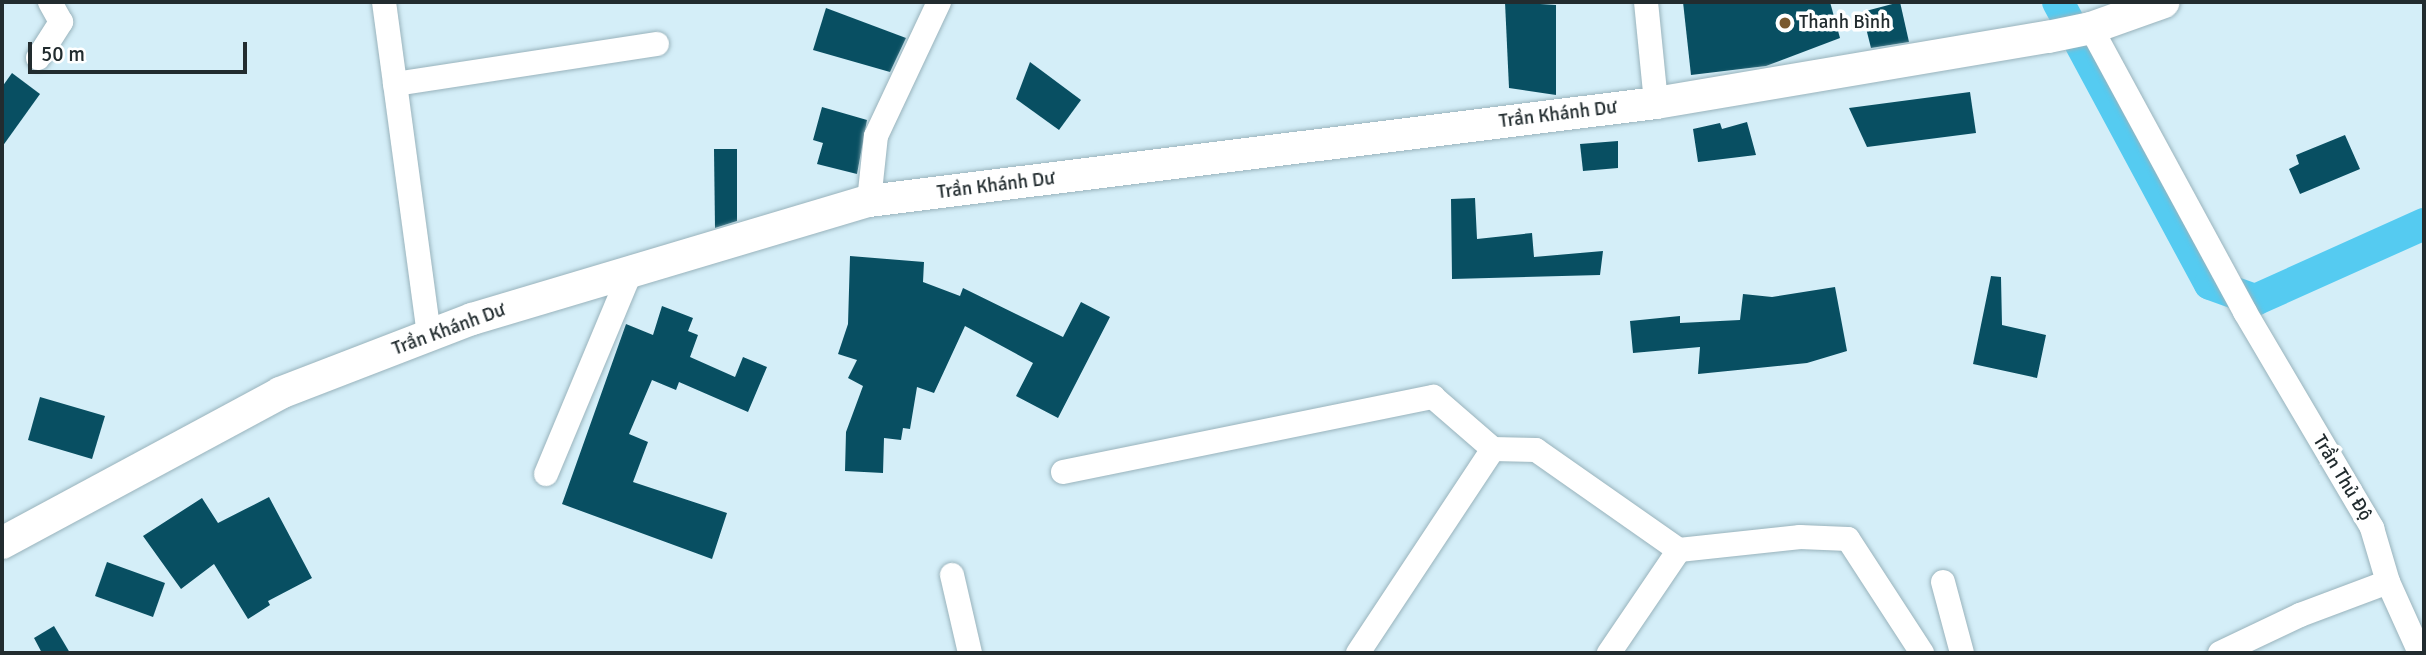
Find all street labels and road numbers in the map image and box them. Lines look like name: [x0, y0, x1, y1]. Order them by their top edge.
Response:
street label: Trần Khánh Dư: [1498, 96, 1618, 134]
street label: Trần Khánh Dư: [936, 167, 1056, 205]
street label: Trần Khánh Dư: [389, 299, 509, 361]
street label: Trần Thủ Độ: [2307, 431, 2377, 525]

